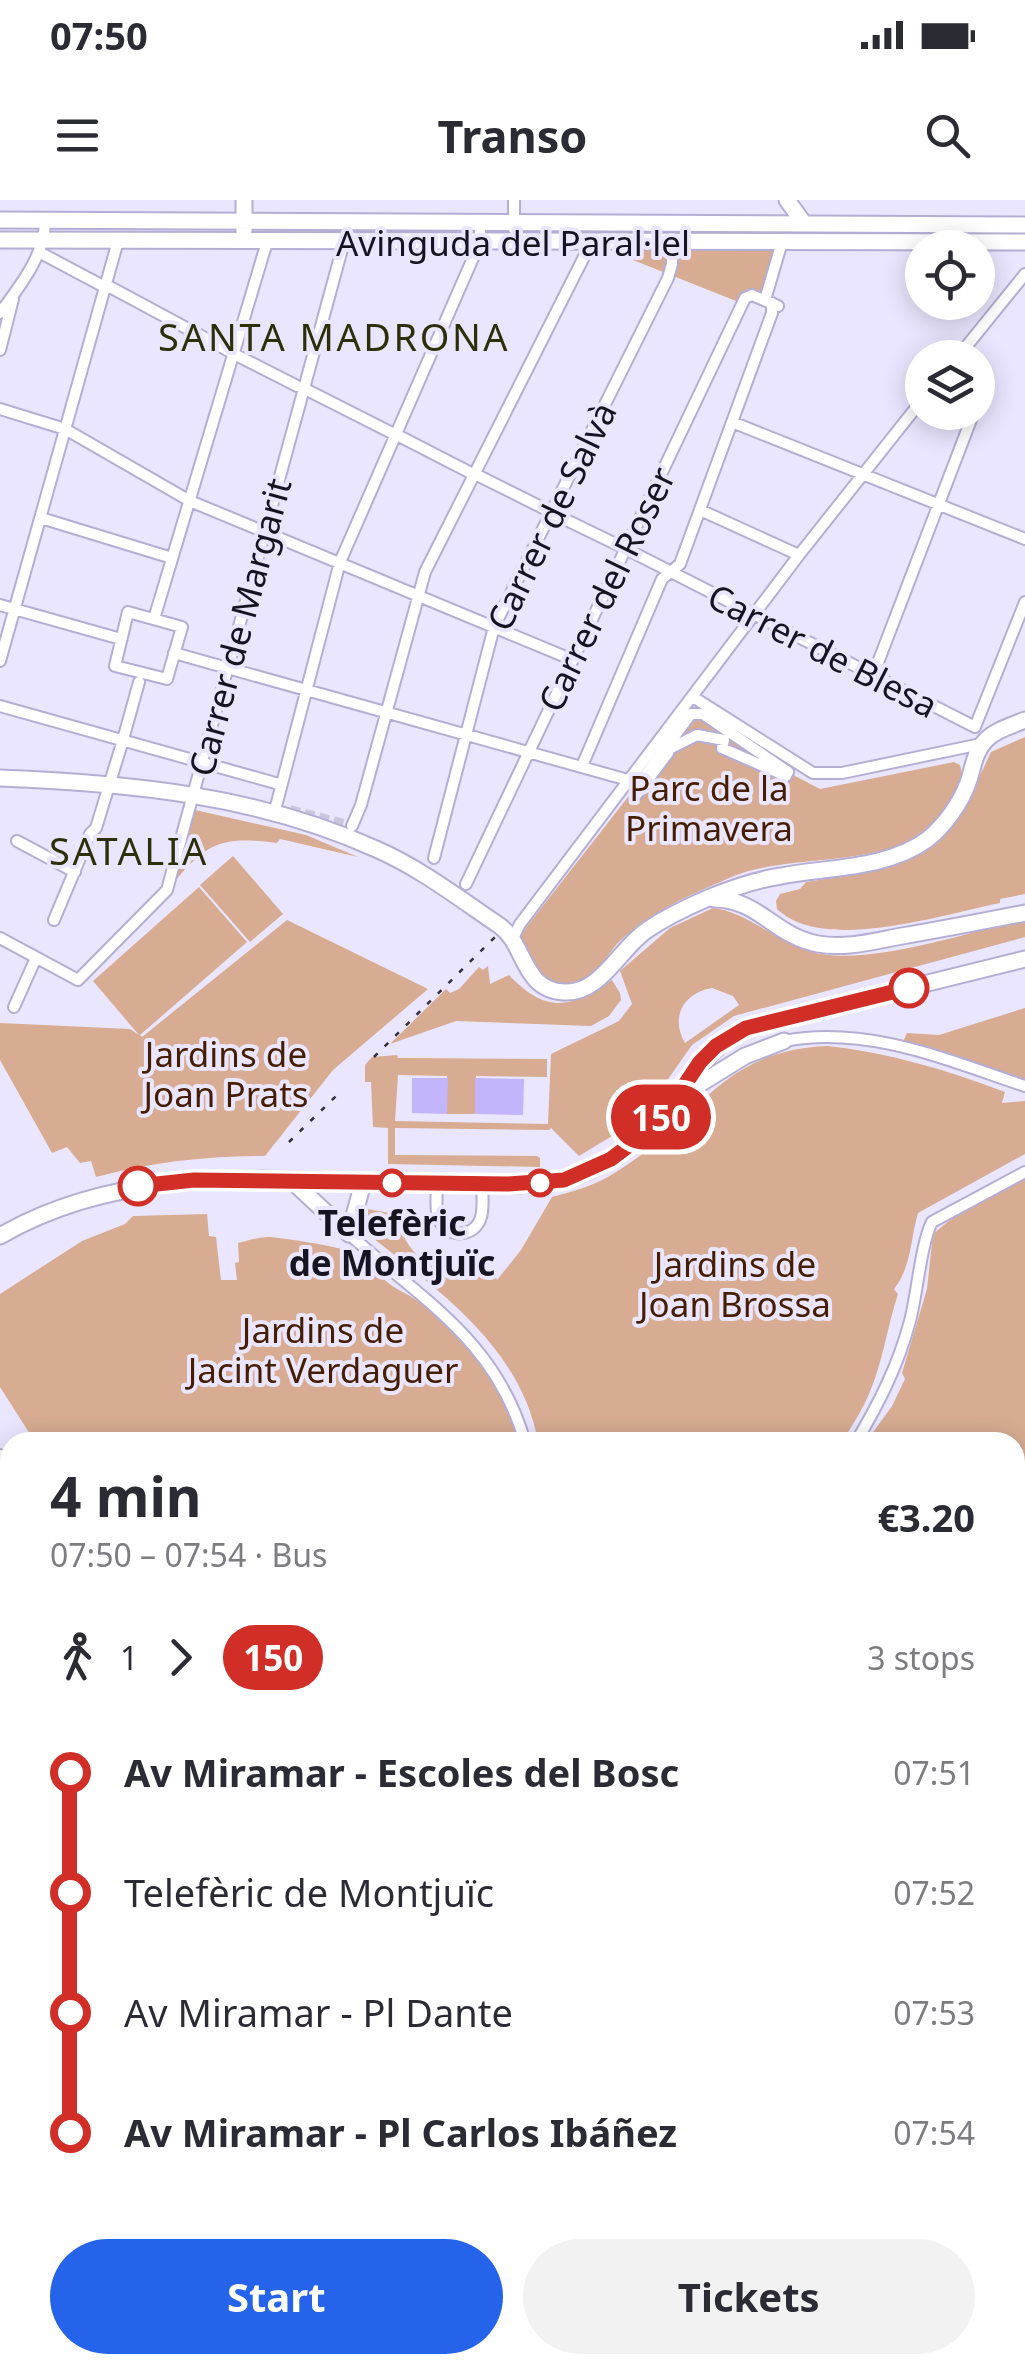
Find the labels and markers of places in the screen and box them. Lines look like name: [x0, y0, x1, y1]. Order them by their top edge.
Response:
unlabelled marker: [890, 969, 928, 1007]
unlabelled marker: [119, 1167, 157, 1205]
marker: Telefèric de Montjuïc: [379, 1170, 405, 1196]
unlabelled marker: [527, 1170, 553, 1196]
place label: Telefèric de Montjuïc: [289, 1199, 495, 1286]

